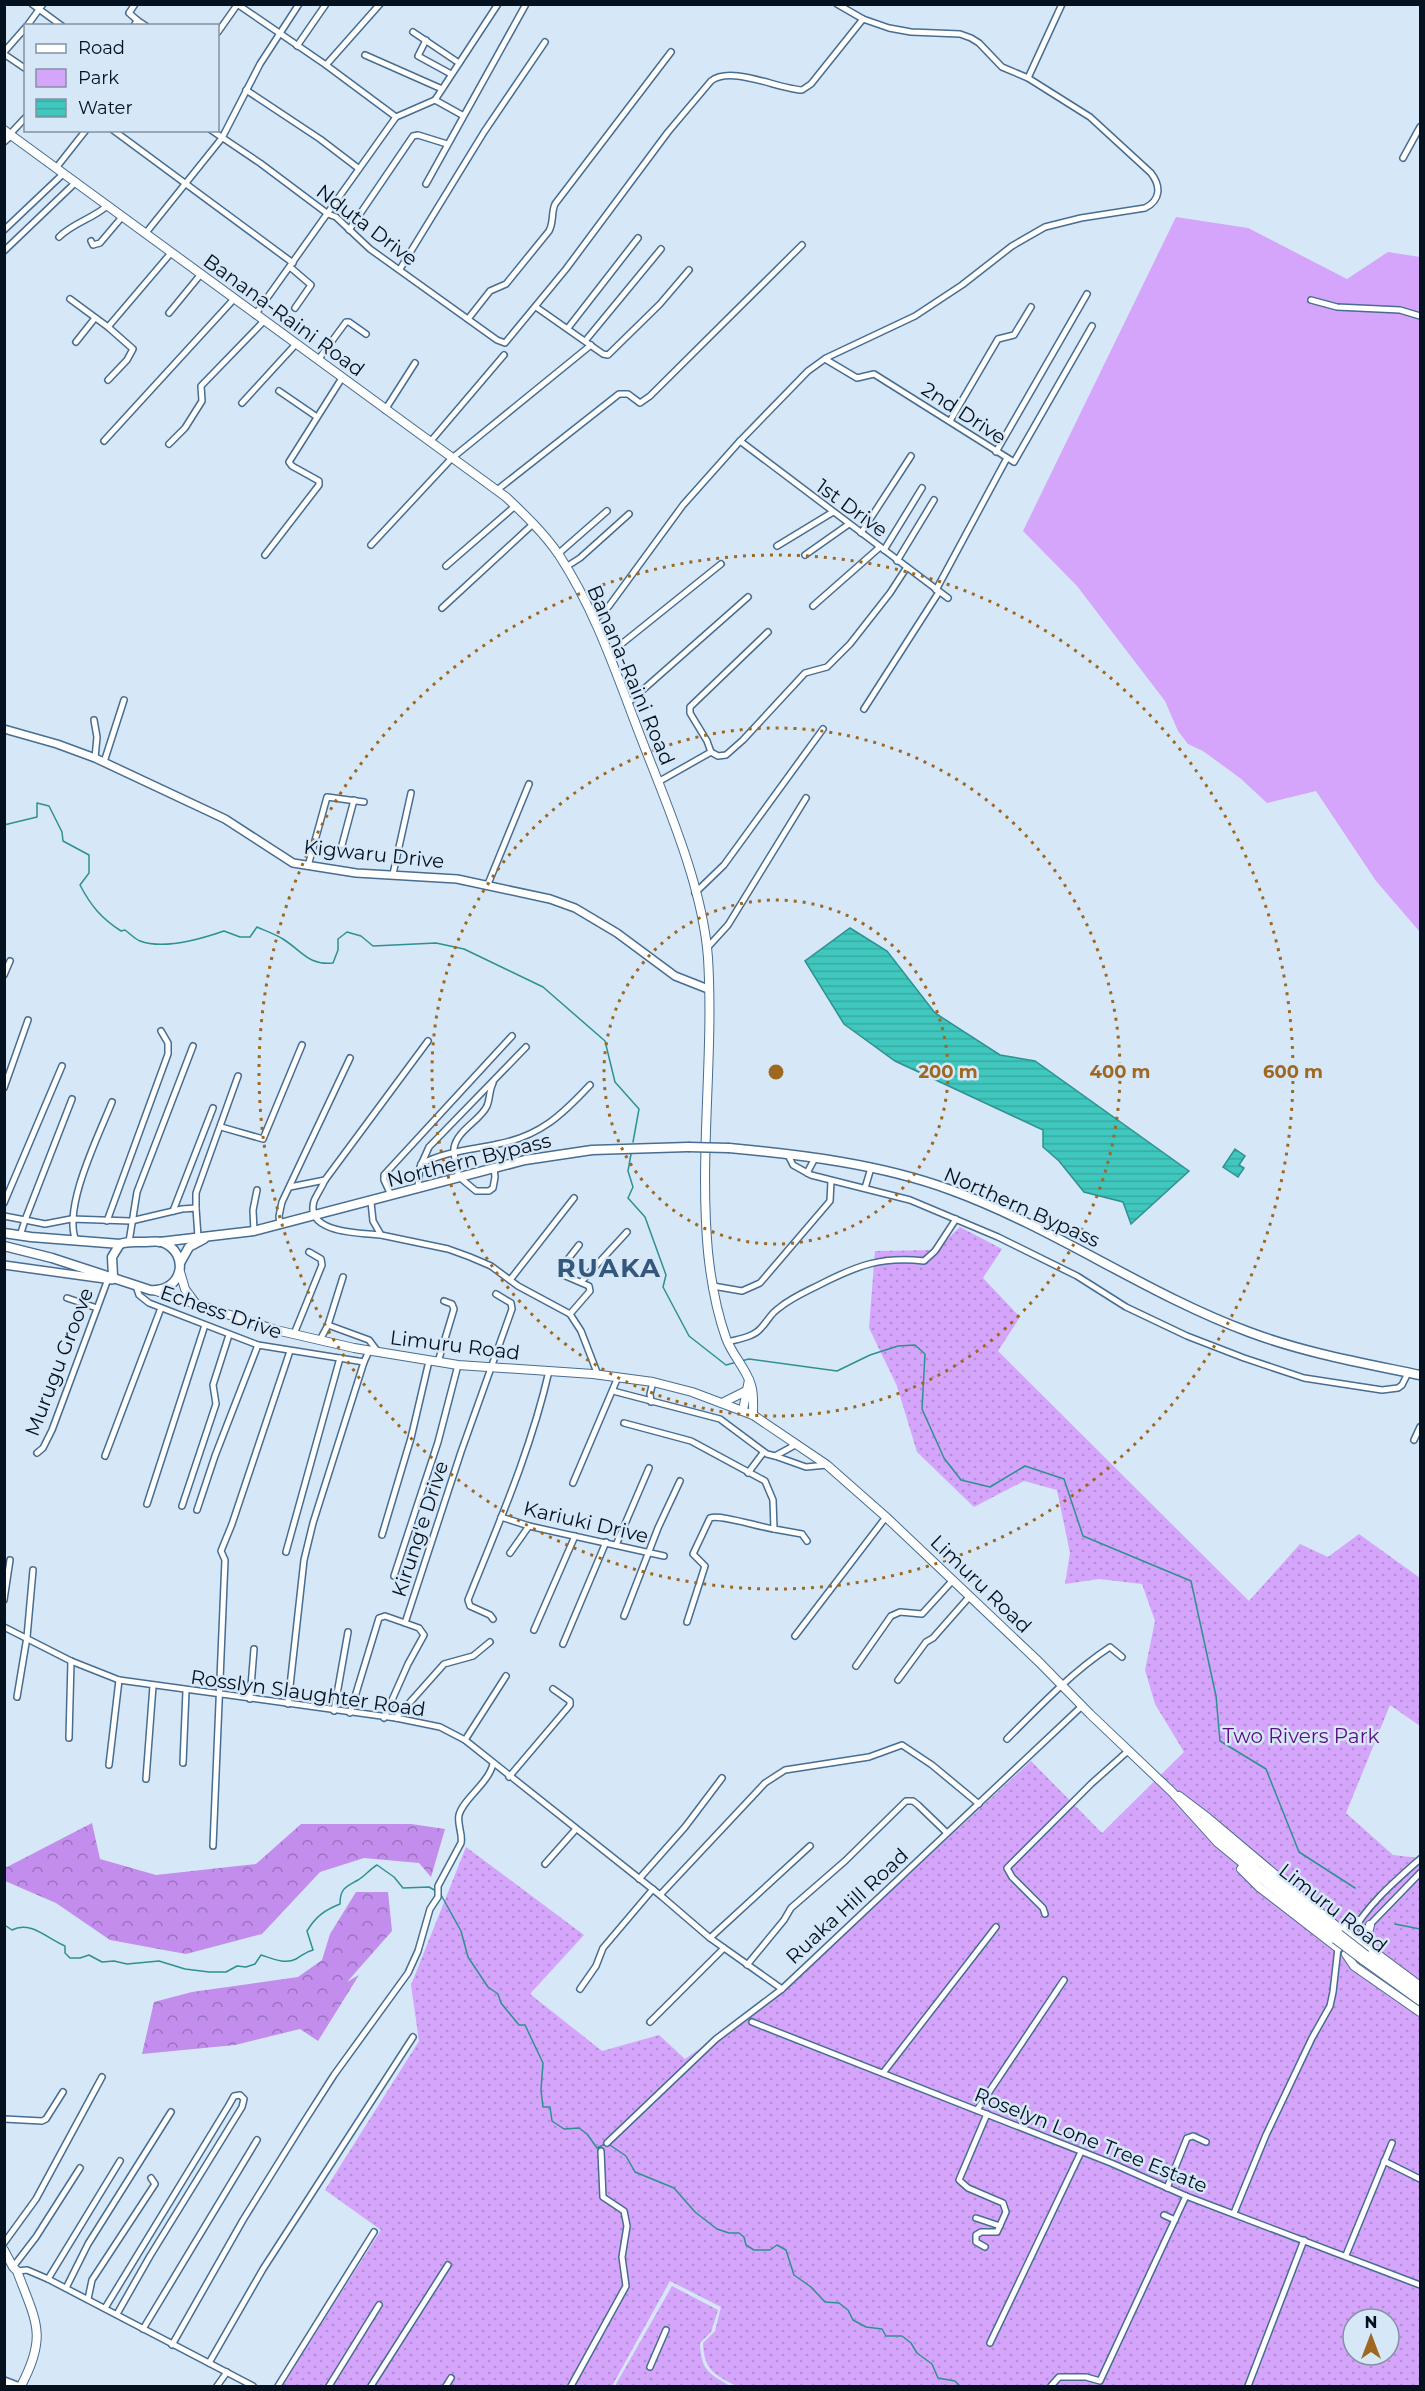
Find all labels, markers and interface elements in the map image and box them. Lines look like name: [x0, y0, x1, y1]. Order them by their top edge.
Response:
legend: [24, 24, 219, 132]
text: Road: [78, 37, 125, 59]
text: Park: [78, 67, 119, 89]
text: Water: [78, 97, 133, 119]
street label: Nduta Drive: [312, 179, 422, 271]
street label: Banana-Raini Road: [199, 249, 369, 381]
street label: 2nd Drive: [917, 377, 1011, 449]
street label: 1st Drive: [811, 474, 893, 542]
street label: Banana-Raini Road: [582, 581, 680, 769]
street label: Kigwaru Drive: [302, 835, 446, 873]
text: 200 m: [918, 1061, 978, 1083]
text: 400 m: [1090, 1061, 1150, 1083]
text: 600 m: [1263, 1061, 1323, 1083]
centre of rings: [766, 1062, 786, 1082]
street label: Northern Bypass: [384, 1128, 554, 1192]
street label: Northern Bypass: [940, 1162, 1104, 1252]
district label: RUAKA: [557, 1252, 661, 1284]
street label: Echess Drive: [157, 1280, 285, 1344]
street label: Murugu Groove: [20, 1284, 98, 1440]
street label: Limuru Road: [389, 1325, 521, 1365]
street label: Kirung'e Drive: [387, 1458, 453, 1600]
street label: Kariuki Drive: [521, 1496, 651, 1548]
street label: Limuru Road: [926, 1530, 1036, 1638]
street label: Rosslyn Slaughter Road: [189, 1665, 427, 1721]
park label: Two Rivers Park: [1223, 1724, 1380, 1748]
street label: Ruaka Hill Road: [781, 1843, 913, 1969]
street label: Limuru Road: [1274, 1858, 1392, 1958]
street label: Roselyn Lone Tree Estate: [971, 2082, 1211, 2198]
north arrow: [1341, 2307, 1401, 2367]
text: N: [1365, 2313, 1377, 2332]

